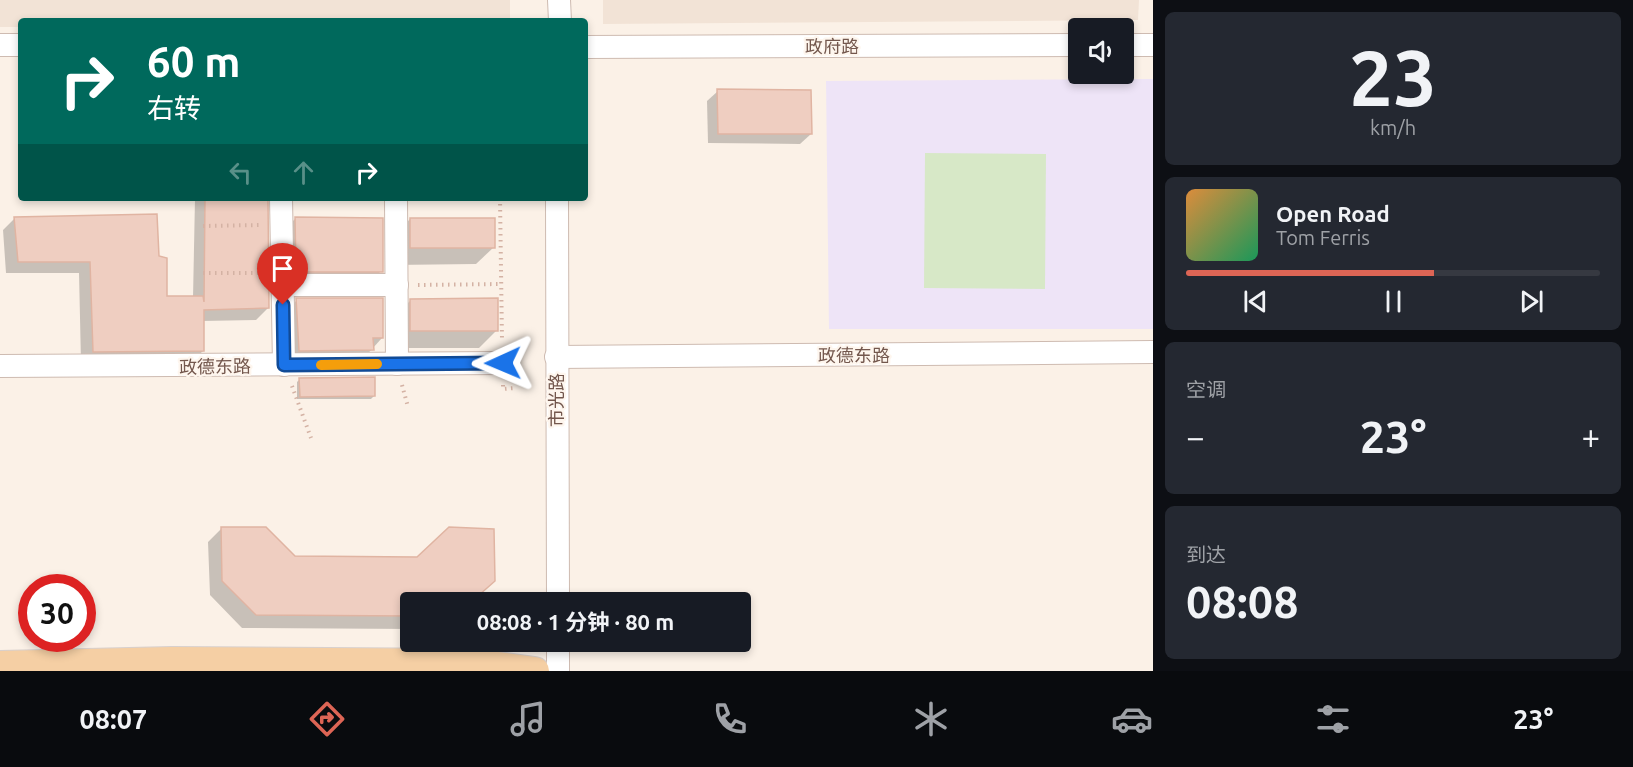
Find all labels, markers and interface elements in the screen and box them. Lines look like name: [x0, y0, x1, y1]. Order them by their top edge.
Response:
map controls: [1068, 18, 1134, 84]
button: sound: [1068, 18, 1134, 84]
text: 23: [1349, 33, 1437, 121]
street label: 政府路: [805, 36, 859, 56]
text: 60 m: [147, 38, 241, 85]
icon: right: [48, 42, 126, 120]
text: 右转: [147, 93, 201, 123]
text: km/h: [1370, 116, 1416, 139]
icon: left: [224, 156, 257, 189]
icon: ahead: [287, 156, 320, 189]
icon: right: [350, 156, 383, 189]
text: Open Road: [1276, 201, 1390, 226]
text: Tom Ferris: [1276, 226, 1370, 249]
pin: [257, 243, 308, 305]
icon: arrive: [266, 252, 299, 285]
icon: previous: [1239, 285, 1272, 318]
icon: pause: [1377, 285, 1410, 318]
icon: next: [1515, 285, 1548, 318]
position arrow: [471, 331, 535, 395]
street label: 政德东路: [818, 345, 890, 365]
street label: 政德东路: [179, 355, 251, 377]
street label: 市光路: [546, 373, 566, 427]
text: 空调: [1186, 378, 1226, 401]
text: 23°: [1360, 411, 1426, 462]
text: −: [1186, 418, 1205, 455]
text: +: [1581, 418, 1600, 455]
text: 到达: [1186, 543, 1226, 566]
speed limit sign: 30: [18, 574, 96, 652]
text: 08:08: [1186, 576, 1299, 627]
text: 08:08 · 1 分钟 · 80 m: [477, 609, 674, 634]
icon: directions: [306, 698, 348, 740]
icon: music: [507, 698, 549, 740]
icon: phone: [709, 698, 751, 740]
icon: climate: [910, 698, 952, 740]
icon: car: [1111, 698, 1153, 740]
icon: filters: [1312, 698, 1354, 740]
text: 08:07: [80, 704, 147, 734]
text: 23°: [1513, 704, 1553, 734]

